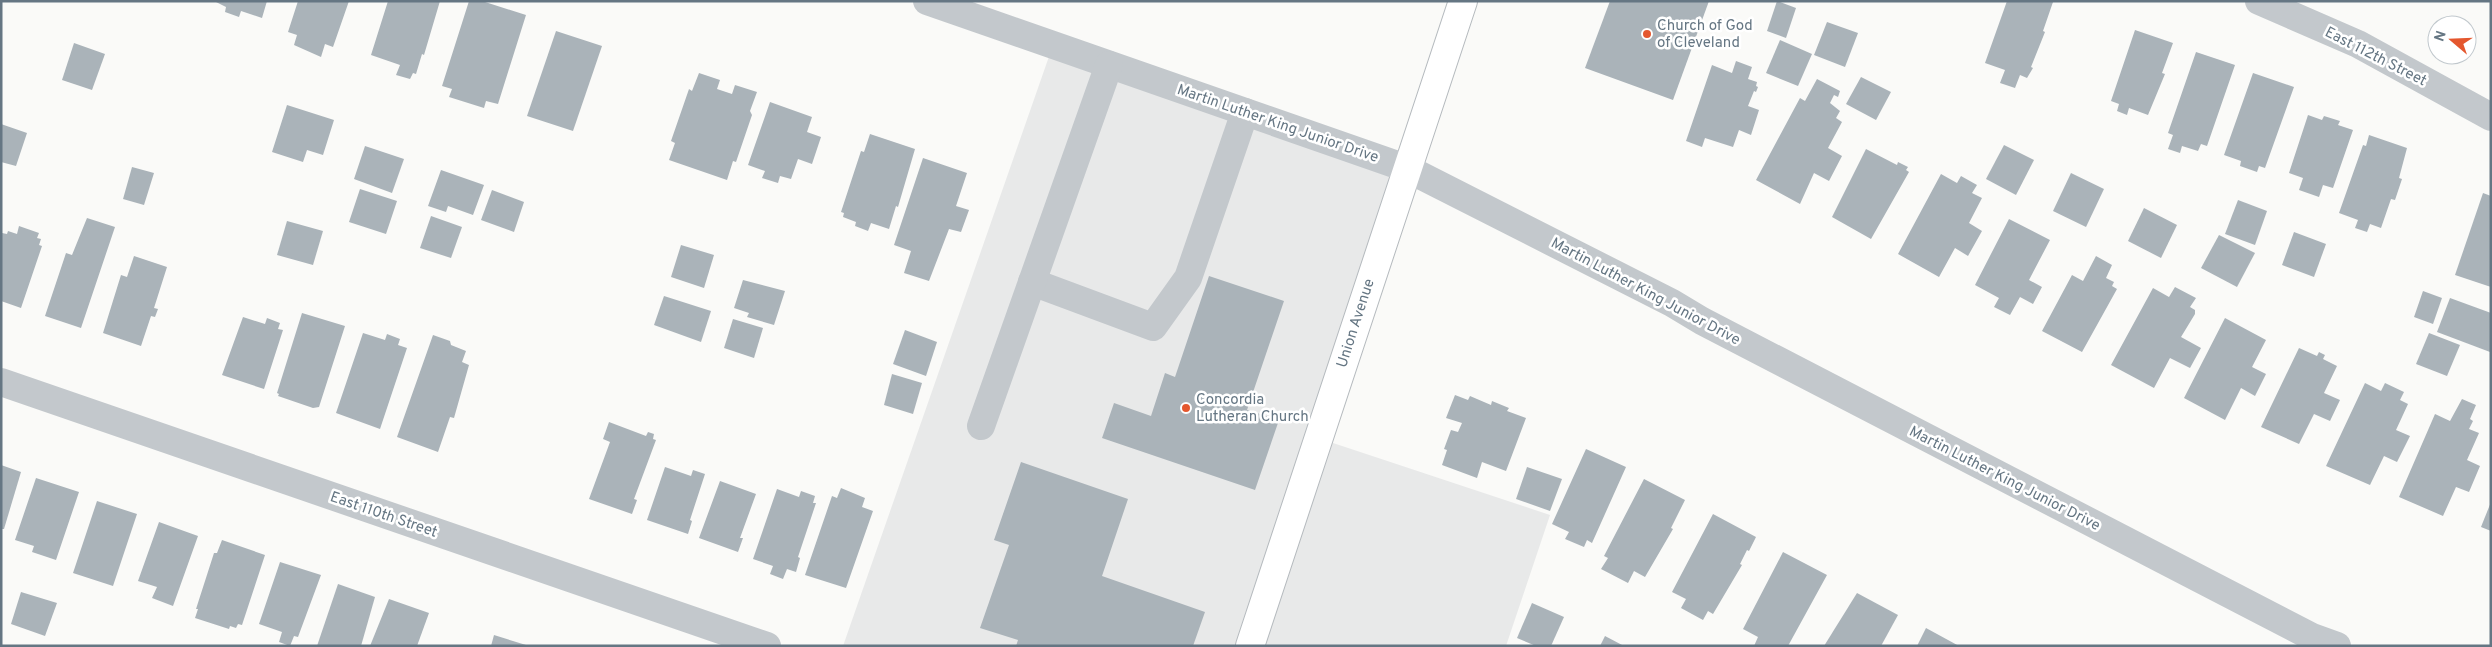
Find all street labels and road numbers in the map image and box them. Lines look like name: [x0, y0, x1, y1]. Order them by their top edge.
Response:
street label: East 112th Street: [2321, 23, 2429, 91]
street label: Martin Luther King Junior Drive: [1174, 81, 1381, 168]
street label: Martin Luther King Junior Drive: [1547, 234, 1743, 350]
street label: Union Avenue: [1333, 277, 1380, 370]
street label: Martin Luther King Junior Drive: [1906, 423, 2103, 536]
street label: East 110th Street: [327, 488, 440, 543]

